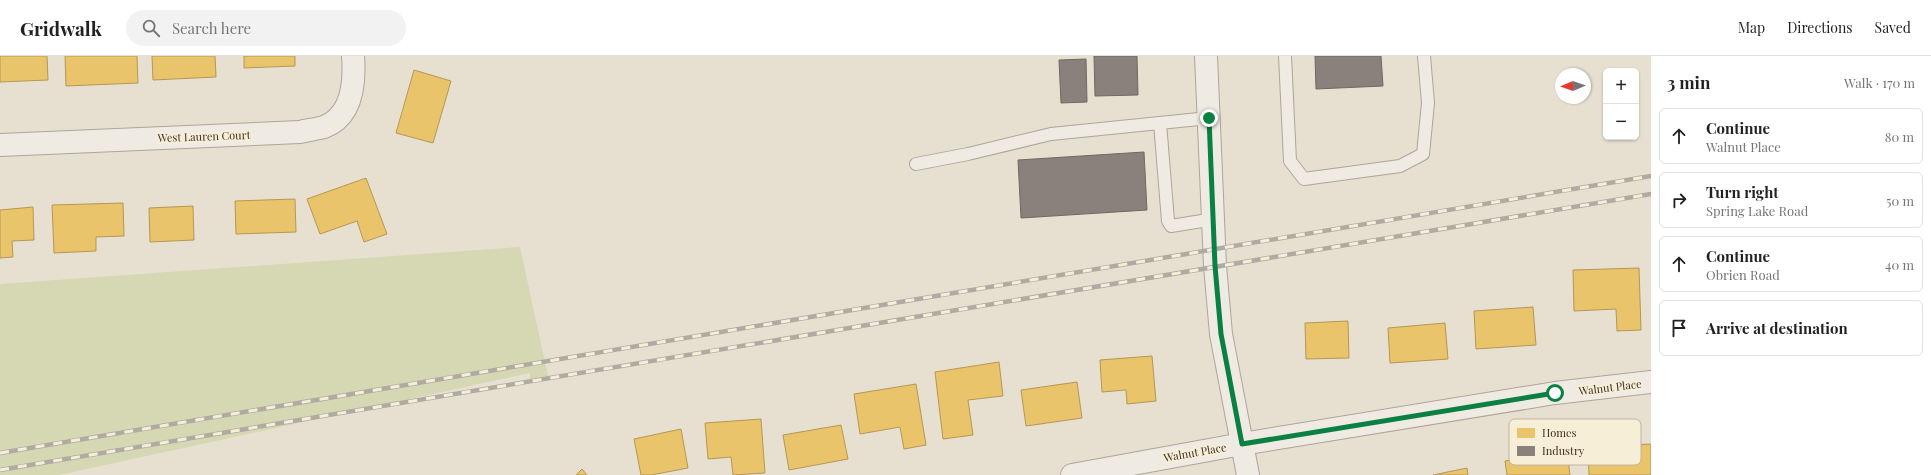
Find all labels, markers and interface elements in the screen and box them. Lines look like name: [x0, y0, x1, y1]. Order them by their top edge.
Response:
search box: [126, 10, 406, 46]
text: Gridwalk: [20, 15, 102, 41]
icon: search: [140, 17, 162, 39]
text: Search here: [172, 18, 251, 38]
text: Map: [1738, 18, 1765, 37]
text: Directions: [1787, 18, 1853, 37]
text: Saved: [1875, 18, 1911, 37]
north arrow: [1555, 68, 1591, 104]
map controls: [1603, 68, 1639, 140]
button: +: [1603, 68, 1639, 104]
text: 3 min: [1667, 71, 1710, 93]
text: Walk · 170 m: [1844, 74, 1915, 91]
button: −: [1603, 104, 1639, 140]
route end: [1200, 109, 1218, 127]
text: Continue: [1706, 118, 1770, 138]
icon: ahead: [1668, 125, 1690, 147]
street label: West Lauren Court: [156, 127, 251, 145]
text: 80 m: [1885, 128, 1914, 145]
text: Walnut Place: [1706, 138, 1781, 155]
text: Turn right: [1706, 182, 1779, 202]
icon: right: [1668, 189, 1690, 211]
text: 50 m: [1886, 192, 1914, 209]
text: Spring Lake Road: [1706, 202, 1808, 219]
text: Continue: [1706, 246, 1770, 266]
icon: ahead: [1668, 253, 1690, 275]
text: 40 m: [1885, 256, 1914, 273]
text: Obrien Road: [1706, 266, 1780, 283]
icon: arrive: [1668, 317, 1690, 339]
text: Arrive at destination: [1706, 318, 1848, 338]
street label: Walnut Place: [1577, 376, 1643, 398]
route start: [1546, 384, 1564, 402]
legend: [1509, 419, 1641, 465]
text: Homes: [1542, 425, 1576, 440]
street label: Walnut Place: [1162, 439, 1228, 465]
text: Industry: [1542, 443, 1585, 458]

